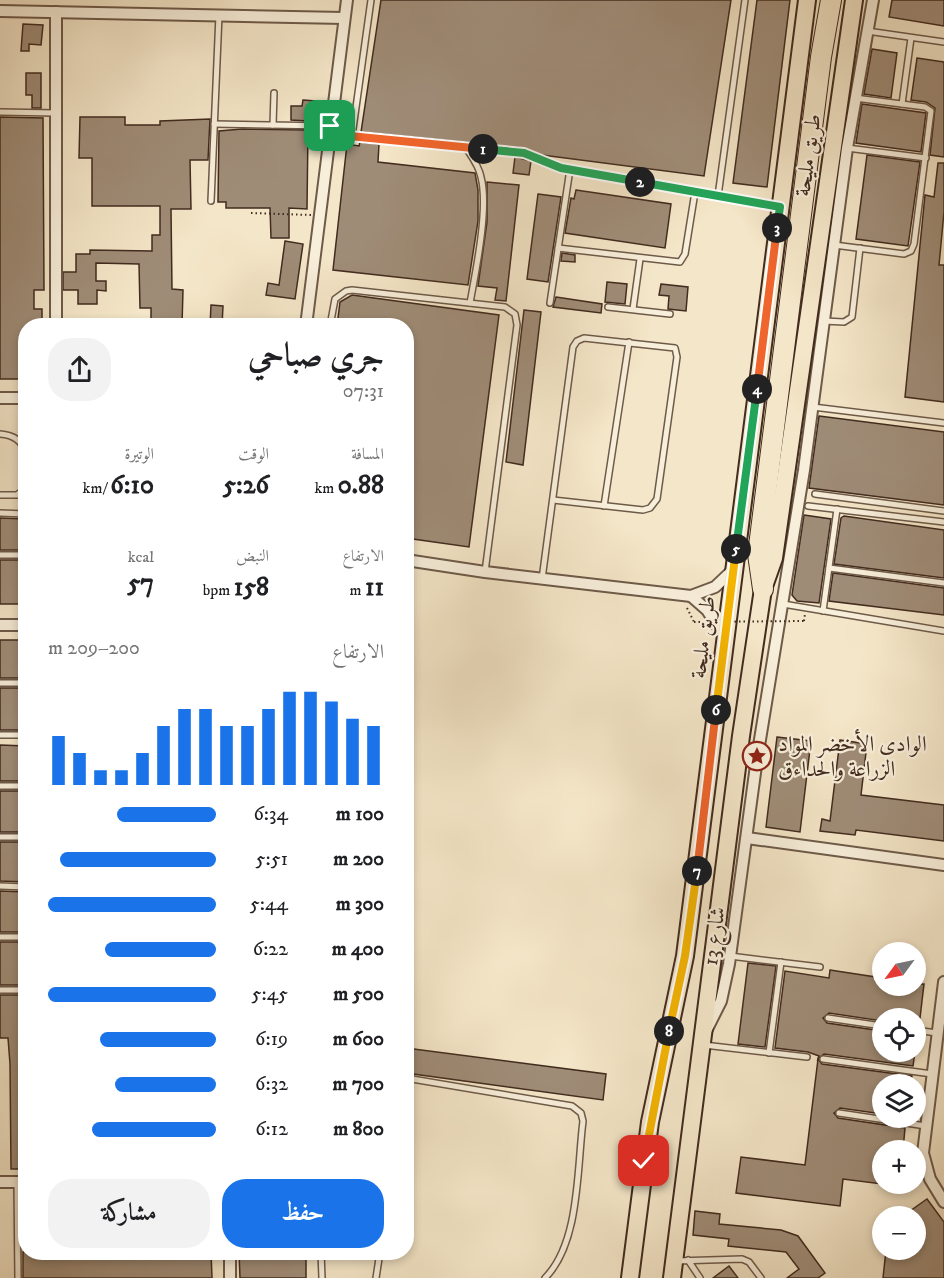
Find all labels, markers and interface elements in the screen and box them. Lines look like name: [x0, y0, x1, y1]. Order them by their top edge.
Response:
pin: [304, 100, 355, 151]
icon: arrive: [313, 109, 346, 142]
street label: طريق مليحة: [789, 112, 828, 198]
pin: 1: [468, 134, 498, 164]
text: 1: [480, 139, 486, 159]
pin: 2: [625, 167, 655, 197]
text: 2: [636, 172, 644, 192]
pin: 3: [762, 213, 792, 243]
text: 3: [774, 218, 780, 238]
text: جري صباحي: [248, 336, 384, 377]
button: share: [48, 338, 111, 401]
pin: 4: [742, 374, 772, 404]
text: 07:31: [343, 379, 384, 404]
text: 4: [752, 379, 762, 399]
text: الوتيرة: [124, 444, 154, 464]
text: الوقت: [238, 444, 269, 464]
text: المسافة: [351, 444, 384, 464]
text: 6:10: [110, 469, 154, 502]
text: 5:26: [223, 469, 269, 502]
text: 0.88: [338, 469, 384, 502]
text: /km: [83, 478, 110, 498]
text: km: [314, 478, 338, 498]
pin: 5: [721, 534, 751, 564]
text: 5: [732, 539, 740, 559]
text: النبض: [236, 546, 269, 566]
text: الارتفاع: [342, 546, 384, 566]
text: kcal: [128, 547, 154, 567]
text: 57: [127, 567, 154, 600]
text: 158: [234, 571, 269, 604]
text: 11: [365, 571, 384, 604]
text: bpm: [203, 580, 234, 600]
text: m: [349, 580, 365, 600]
street label: طريق مليحة: [685, 594, 722, 680]
text: 200–209 m: [48, 636, 140, 661]
text: الارتفاع: [332, 640, 384, 665]
pin: 6: [701, 695, 731, 725]
text: 6: [712, 700, 720, 720]
place label: الوادى الأخضر المواد الزراعة والحداءق: [778, 728, 927, 783]
place icon: الوادى الأخضر المواد الزراعة والحداءق: [741, 740, 773, 772]
text: 6:34: [253, 802, 288, 827]
text: 100 m: [336, 802, 384, 827]
text: 5:51: [256, 847, 288, 872]
text: 200 m: [333, 847, 384, 872]
pin: 7: [682, 856, 712, 886]
text: 7: [693, 861, 701, 881]
text: 5:44: [250, 892, 288, 917]
text: 300 m: [336, 892, 384, 917]
street label: شارع 13: [697, 905, 736, 968]
text: 6:22: [253, 937, 288, 962]
text: 400 m: [332, 937, 384, 962]
north arrow: [872, 942, 926, 996]
map controls: [872, 942, 926, 1260]
text: 5:45: [252, 982, 288, 1007]
text: 500 m: [333, 982, 384, 1007]
button: locate: [872, 1008, 926, 1062]
pin: 8: [654, 1016, 684, 1046]
text: 8: [665, 1021, 673, 1041]
text: 6:19: [255, 1027, 288, 1052]
text: 600 m: [333, 1027, 384, 1052]
text: 6:32: [255, 1072, 288, 1097]
text: 700 m: [333, 1072, 384, 1097]
button: layers: [872, 1074, 926, 1128]
text: 6:12: [255, 1117, 288, 1142]
text: 800 m: [333, 1117, 384, 1142]
pin: [618, 1135, 669, 1186]
button: +: [872, 1140, 926, 1194]
icon: check: [627, 1144, 660, 1177]
button: مشاركة: [48, 1179, 210, 1248]
button: حفظ: [222, 1179, 384, 1248]
button: −: [872, 1206, 926, 1260]

